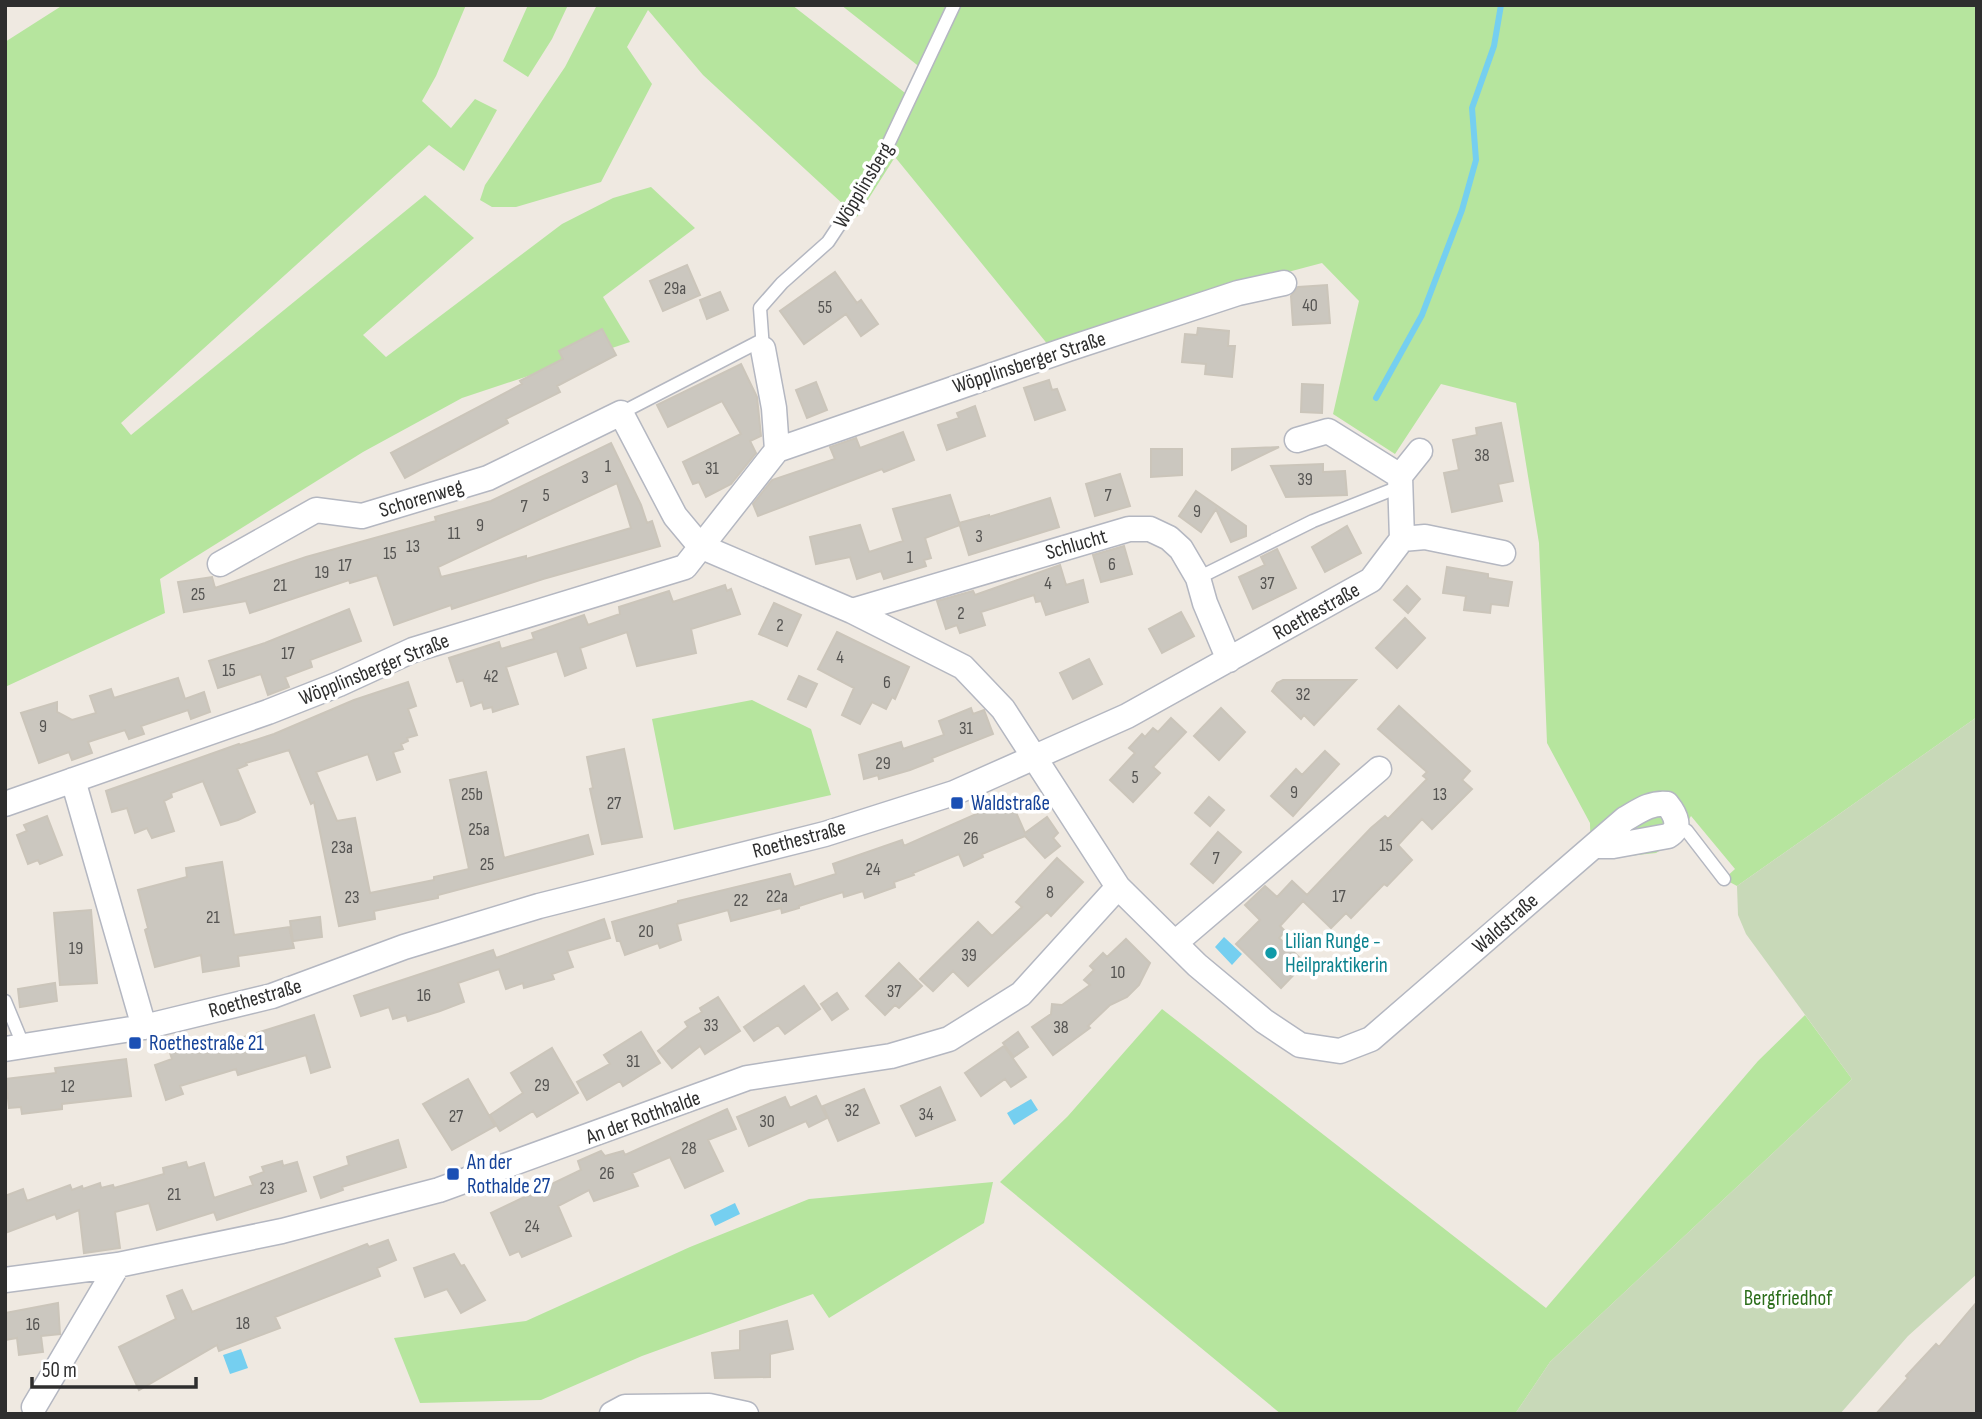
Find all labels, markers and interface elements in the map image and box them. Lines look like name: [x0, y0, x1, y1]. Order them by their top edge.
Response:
street label: Wöpplinsberg: [828, 138, 899, 232]
house number: 29a: [664, 278, 686, 299]
house number: 40: [1302, 295, 1318, 316]
house number: 55: [818, 297, 832, 318]
street label: Wöpplinsberger Straße: [950, 326, 1109, 399]
house number: 38: [1474, 445, 1490, 466]
house number: 1: [605, 456, 612, 477]
house number: 31: [705, 458, 720, 479]
house number: 3: [581, 467, 589, 488]
house number: 39: [1297, 469, 1313, 490]
street label: Schorenweg: [376, 474, 466, 523]
house number: 5: [542, 485, 550, 506]
house number: 7: [1104, 485, 1112, 506]
house number: 7: [520, 496, 528, 517]
house number: 9: [1193, 501, 1201, 522]
house number: 9: [476, 515, 484, 536]
house number: 11: [448, 523, 461, 544]
street label: Schlucht: [1042, 524, 1110, 565]
house number: 3: [975, 526, 983, 547]
house number: 13: [406, 536, 420, 557]
house number: 15: [383, 543, 397, 564]
house number: 1: [907, 547, 914, 568]
house number: 6: [1108, 554, 1116, 575]
house number: 17: [338, 555, 353, 576]
house number: 19: [315, 562, 329, 583]
house number: 4: [1044, 573, 1052, 594]
house number: 37: [1260, 573, 1275, 594]
house number: 21: [273, 575, 288, 596]
street label: Roethestraße: [1268, 577, 1364, 645]
house number: 25: [191, 584, 205, 605]
house number: 2: [957, 603, 965, 624]
house number: 2: [776, 615, 784, 636]
street label: Wöpplinsberger Straße: [296, 628, 453, 711]
house number: 17: [281, 643, 296, 664]
house number: 4: [836, 647, 844, 668]
house number: 15: [222, 660, 236, 681]
house number: 42: [483, 666, 499, 687]
house number: 6: [883, 672, 891, 693]
house number: 32: [1296, 684, 1310, 705]
house number: 9: [39, 716, 47, 737]
house number: 31: [959, 718, 974, 739]
house number: 29: [875, 753, 891, 774]
house number: 5: [1131, 767, 1139, 788]
house number: 9: [1290, 782, 1298, 803]
house number: 25b: [461, 784, 483, 805]
house number: 13: [1433, 784, 1447, 805]
place label: Waldstraße: [971, 791, 1050, 816]
house number: 27: [607, 793, 622, 814]
marker: Waldstraße: [949, 795, 965, 811]
street label: Roethestraße: [750, 815, 848, 864]
house number: 25a: [468, 819, 490, 840]
house number: 26: [963, 828, 979, 849]
house number: 15: [1379, 835, 1393, 856]
house number: 23a: [331, 837, 353, 858]
house number: 7: [1212, 848, 1220, 869]
house number: 25: [480, 854, 494, 875]
house number: 24: [866, 859, 881, 880]
house number: 8: [1046, 882, 1054, 903]
house number: 22a: [766, 886, 788, 907]
house number: 17: [1332, 886, 1347, 907]
house number: 23: [345, 887, 360, 908]
street label: Waldstraße: [1467, 888, 1543, 959]
house number: 22: [734, 890, 748, 911]
house number: 21: [206, 907, 221, 928]
house number: 20: [638, 921, 654, 942]
place label: Lilian Runge - Heilpraktikerin: [1285, 929, 1388, 978]
house number: 19: [69, 938, 83, 959]
house number: 39: [961, 945, 977, 966]
marker: Lilian Runge - Heilpraktikerin: [1263, 945, 1279, 961]
house number: 10: [1111, 962, 1125, 983]
street label: Roethestraße: [206, 973, 304, 1024]
house number: 37: [887, 981, 902, 1002]
house number: 16: [417, 985, 431, 1006]
house number: 33: [703, 1015, 719, 1036]
house number: 38: [1053, 1017, 1069, 1038]
place label: Roethestraße 21: [149, 1031, 264, 1056]
marker: Roethestraße 21: [127, 1035, 143, 1051]
house number: 31: [626, 1051, 641, 1072]
house number: 29: [534, 1075, 550, 1096]
house number: 12: [61, 1076, 75, 1097]
street label: An der Rothhalde: [582, 1085, 704, 1150]
house number: 32: [845, 1100, 859, 1121]
house number: 34: [918, 1104, 934, 1125]
house number: 27: [449, 1106, 464, 1127]
house number: 30: [759, 1111, 775, 1132]
house number: 28: [681, 1138, 697, 1159]
place label: An der Rothalde 27: [466, 1150, 551, 1199]
house number: 26: [599, 1163, 615, 1184]
marker: An der Rothalde 27: [445, 1166, 461, 1182]
house number: 23: [260, 1178, 275, 1199]
house number: 21: [167, 1184, 182, 1205]
house number: 24: [525, 1216, 540, 1237]
park label: Bergfriedhof: [1744, 1286, 1833, 1311]
house number: 18: [236, 1313, 250, 1334]
house number: 16: [26, 1314, 40, 1335]
scale bar: [32, 1346, 196, 1390]
text: 50 m: [42, 1358, 77, 1383]

